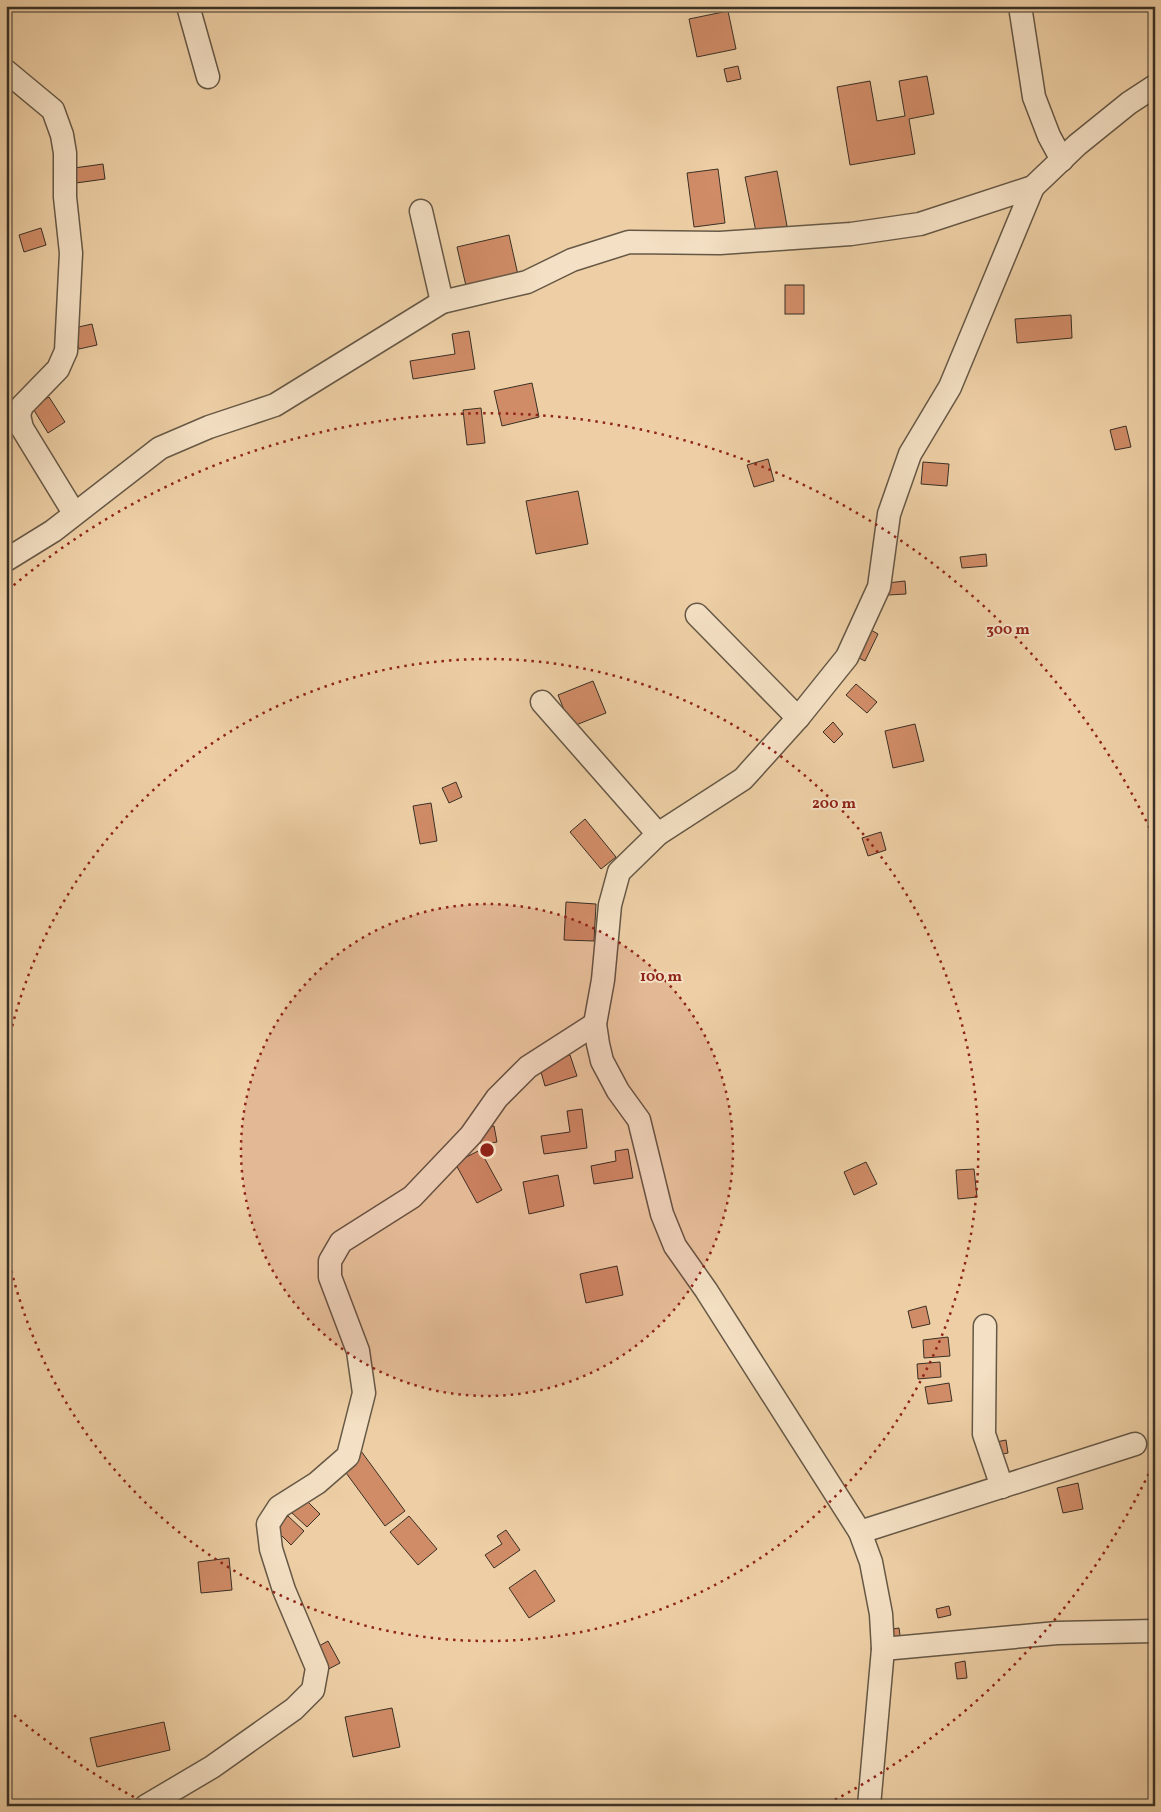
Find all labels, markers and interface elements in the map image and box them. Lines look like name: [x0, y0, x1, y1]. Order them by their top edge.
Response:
text: 300 m: [986, 620, 1030, 641]
text: 200 m: [812, 794, 856, 815]
text: 100 m: [640, 967, 683, 988]
centre of rings: [478, 1141, 496, 1159]

